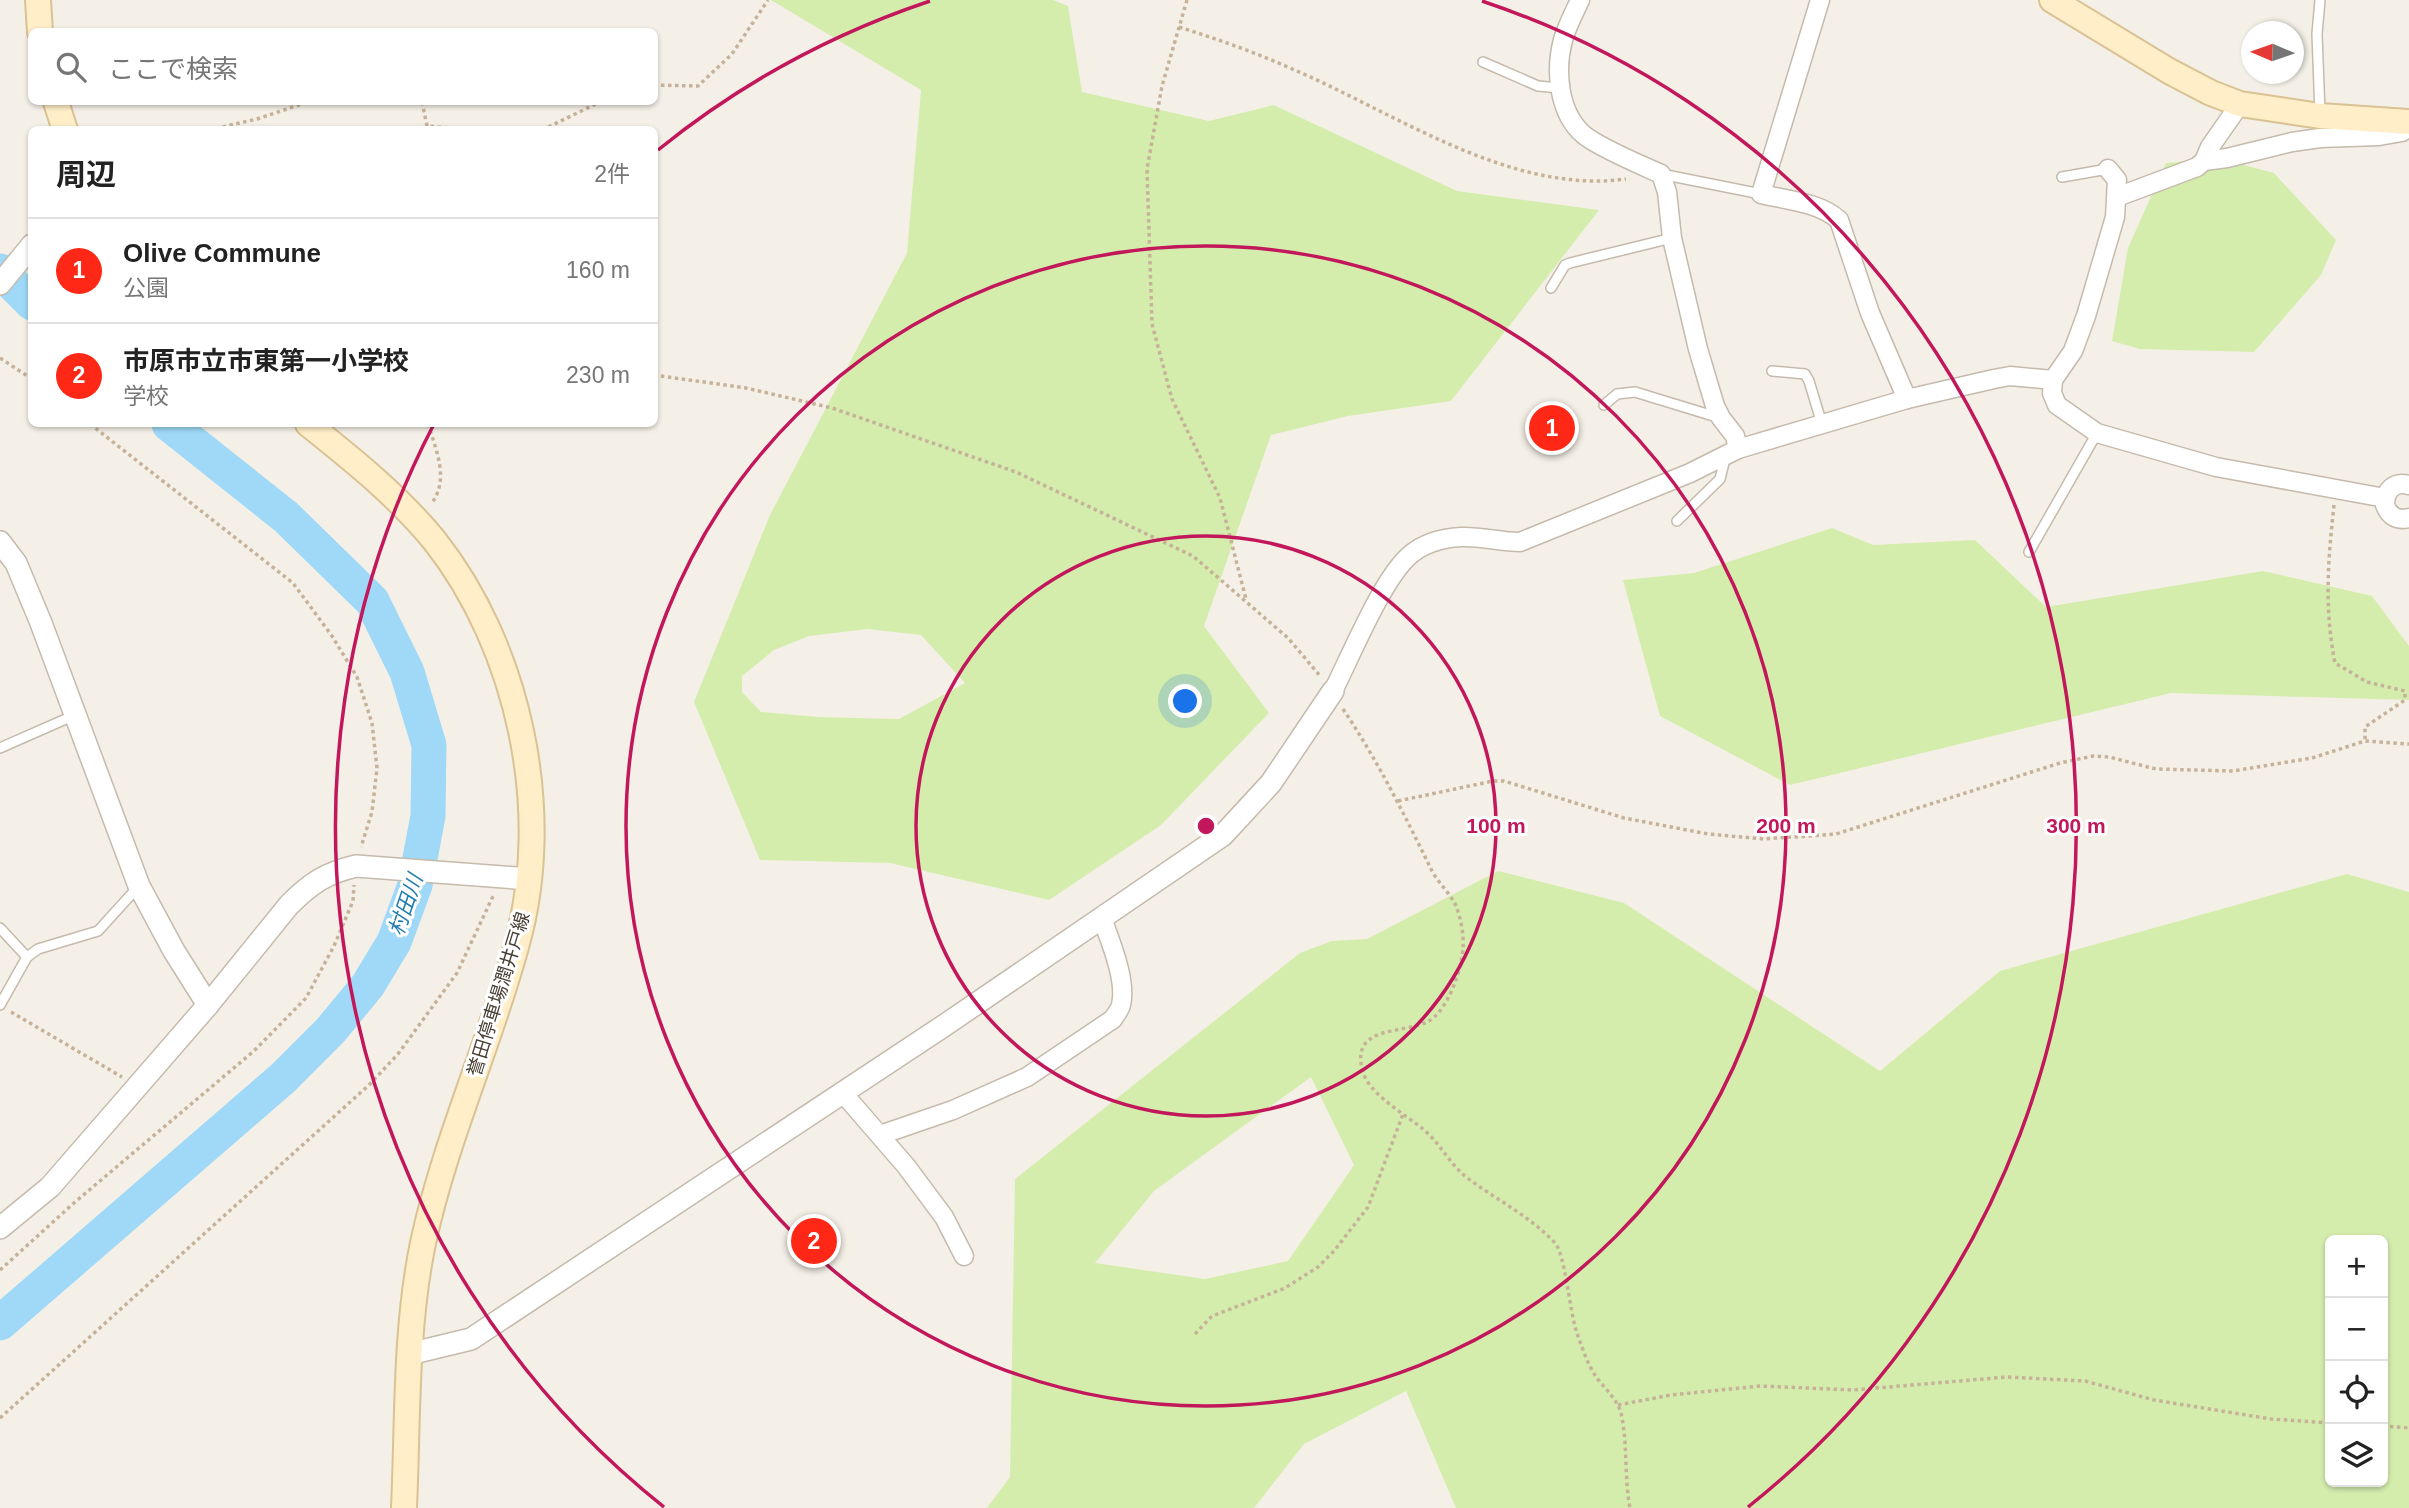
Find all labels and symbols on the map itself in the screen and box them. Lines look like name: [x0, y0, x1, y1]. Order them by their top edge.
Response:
north arrow: [2241, 21, 2304, 84]
pin: 1: [1529, 402, 1575, 454]
your location: [1168, 684, 1202, 718]
centre of rings: [1194, 814, 1218, 838]
text: 100 m: [1466, 814, 1526, 837]
text: 200 m: [1756, 814, 1816, 837]
text: 300 m: [2046, 814, 2106, 837]
water label: 村田川: [384, 869, 427, 938]
street label: 誉田停車場潤井戸線: [463, 909, 534, 1079]
pin: 2: [791, 1215, 837, 1267]

